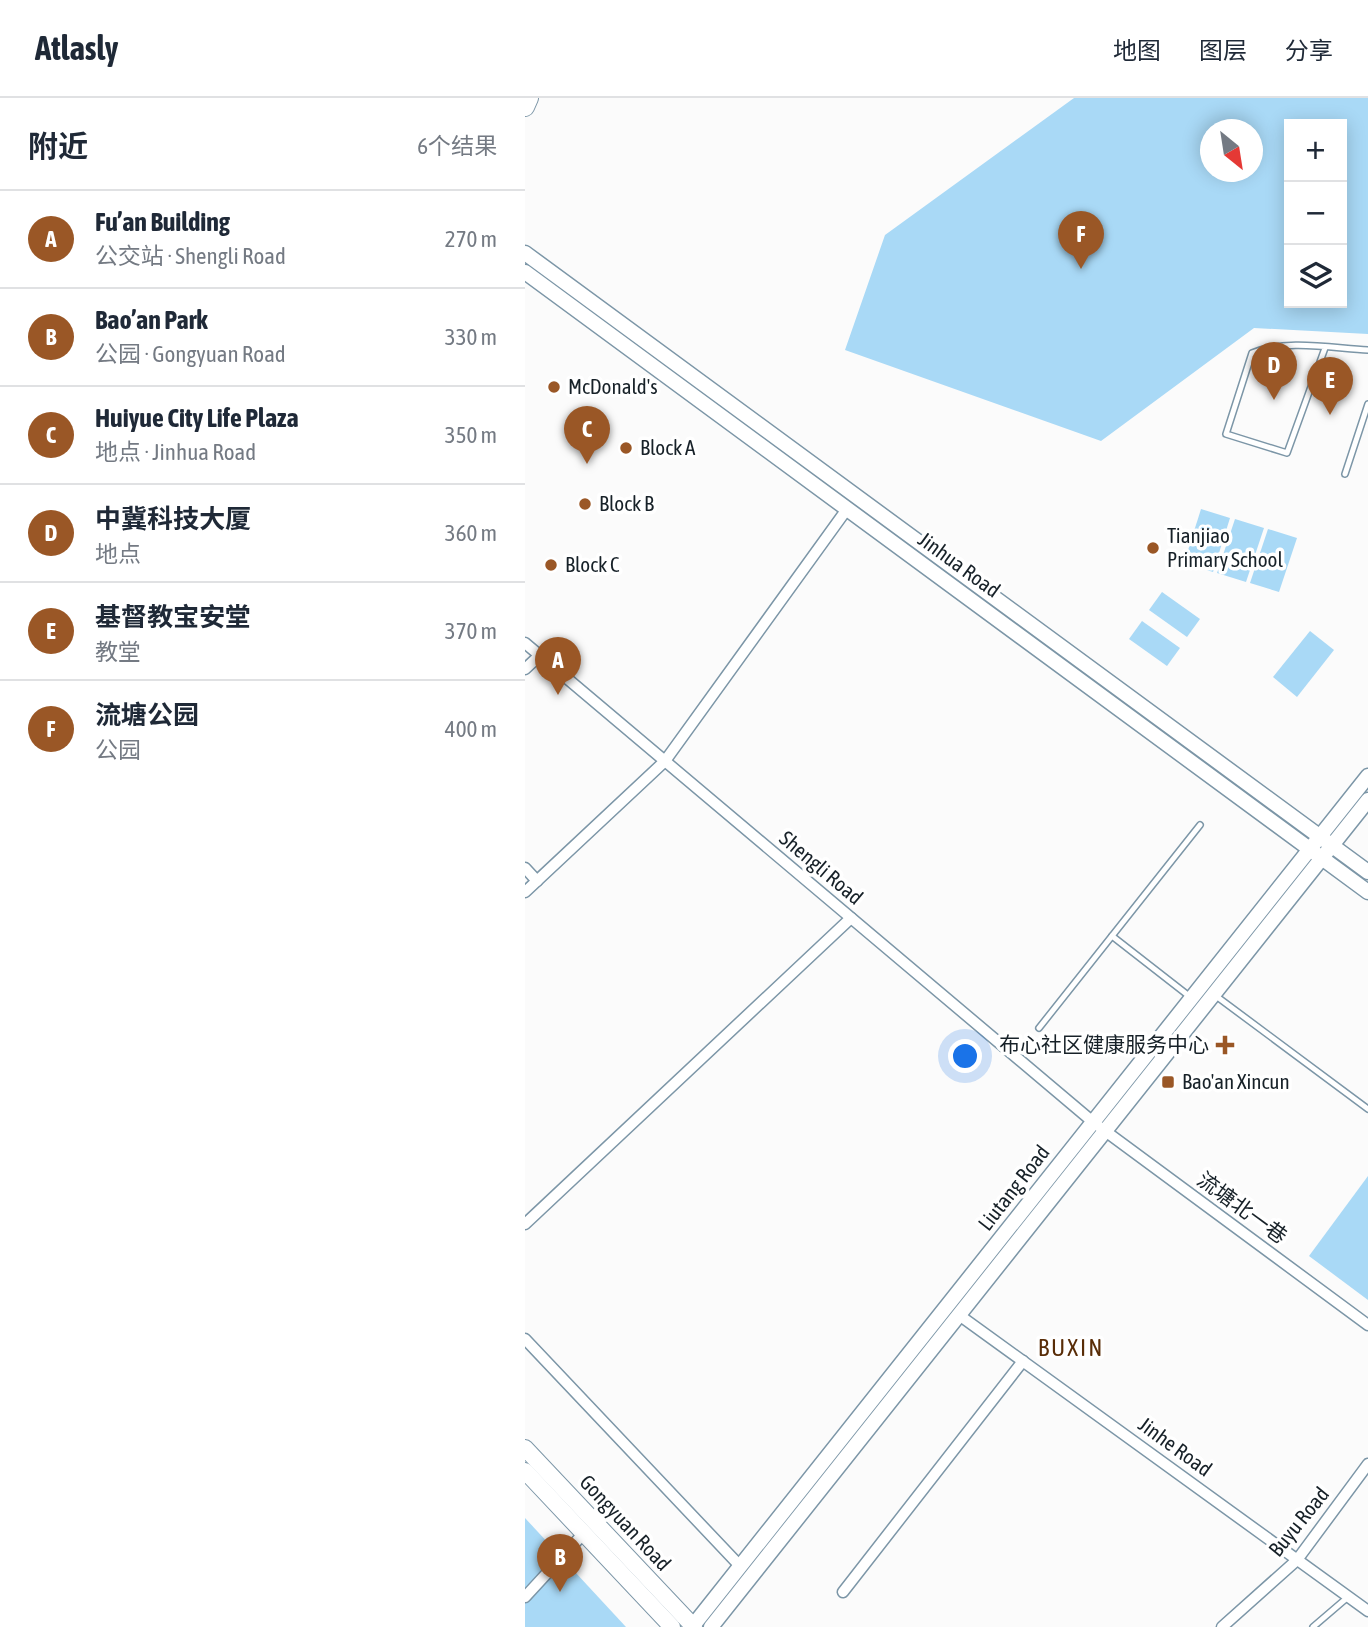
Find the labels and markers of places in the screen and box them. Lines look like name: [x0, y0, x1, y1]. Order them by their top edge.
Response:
pin: F: [1058, 211, 1104, 269]
pin: D: [1251, 342, 1297, 400]
pin: E: [1307, 357, 1353, 415]
place label: McDonald's: [568, 374, 658, 398]
marker: McDonald's: [546, 379, 562, 395]
pin: C: [564, 406, 610, 464]
place label: Block A: [640, 435, 696, 459]
marker: Block A: [618, 440, 634, 456]
place label: Block B: [599, 491, 654, 515]
marker: Block B: [577, 496, 593, 512]
place label: Tianjiao Primary School: [1167, 523, 1283, 571]
marker: Tianjiao Primary School: [1145, 540, 1161, 556]
place label: Block C: [565, 552, 620, 576]
marker: Block C: [543, 557, 559, 573]
pin: A: [535, 637, 581, 695]
place label: 布心社区健康服务中心: [999, 1032, 1209, 1056]
marker: 布心社区健康服务中心: [1215, 1035, 1235, 1055]
place label: Bao'an Xincun: [1182, 1069, 1290, 1093]
marker: Bao'an Xincun: [1160, 1074, 1176, 1090]
pin: B: [537, 1534, 583, 1592]

